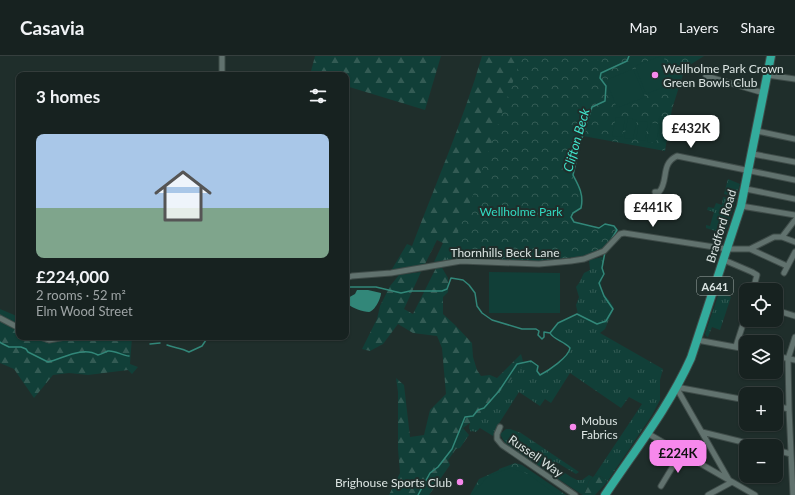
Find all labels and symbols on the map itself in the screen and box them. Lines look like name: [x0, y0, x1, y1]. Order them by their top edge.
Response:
place label: Wellholme Park Crown Green Bowls Club: [663, 61, 784, 90]
marker: Wellholme Park Crown Green Bowls Club: [650, 70, 660, 80]
water label: Clifton Beck: [559, 106, 593, 173]
pin: £432K: [663, 115, 719, 149]
street label: Bradford Road: [703, 187, 739, 265]
pin: £441K: [625, 194, 681, 228]
park label: Wellholme Park: [480, 204, 563, 219]
street label: Thornhills Beck Lane: [450, 245, 560, 260]
road number: A641: [697, 277, 733, 295]
place label: Mobus Fabrics: [581, 413, 618, 442]
marker: Mobus Fabrics: [568, 422, 578, 432]
street label: Russell Way: [506, 432, 567, 481]
pin: £224K: [650, 440, 706, 474]
place label: Brighouse Sports Club: [335, 475, 452, 490]
marker: Brighouse Sports Club: [455, 477, 465, 487]

